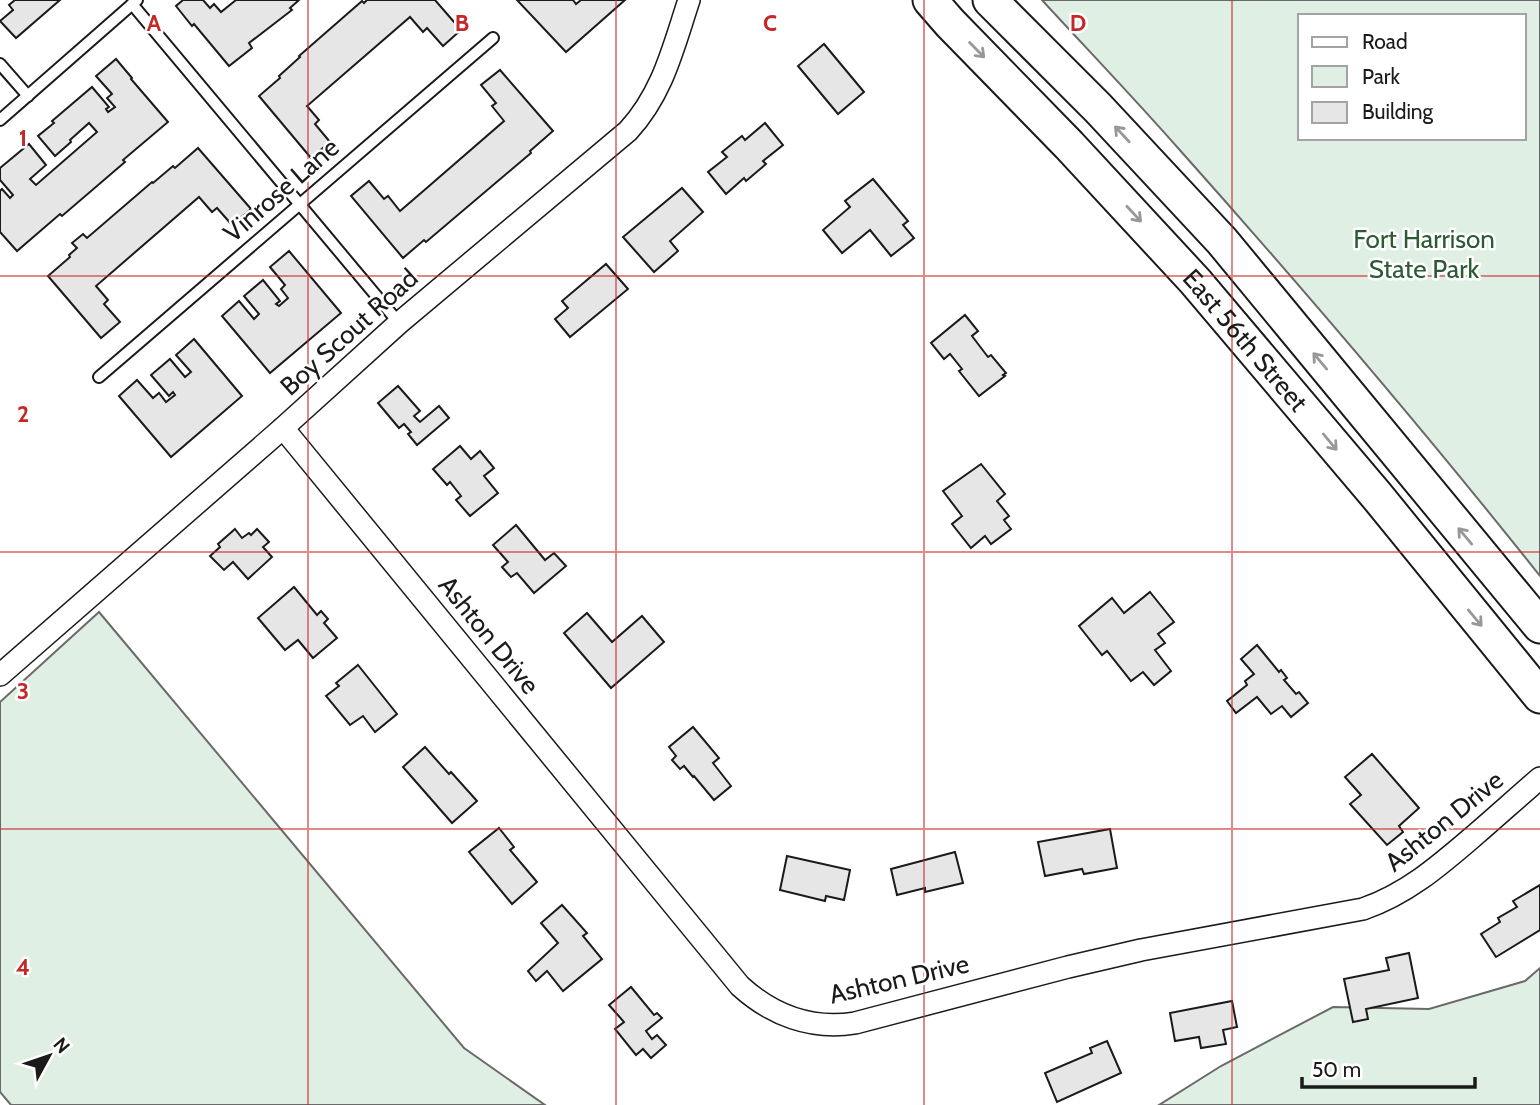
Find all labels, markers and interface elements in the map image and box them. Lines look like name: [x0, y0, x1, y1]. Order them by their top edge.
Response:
text: A: [147, 9, 162, 37]
text: B: [455, 9, 469, 37]
text: C: [763, 9, 777, 37]
text: D: [1070, 9, 1086, 37]
legend: [1298, 14, 1526, 140]
text: Road: [1362, 29, 1408, 54]
one-way arrow: [968, 41, 985, 58]
text: Park: [1362, 64, 1400, 89]
text: Building: [1362, 99, 1434, 124]
text: 1: [19, 124, 27, 152]
one-way arrow: [1114, 125, 1130, 143]
street label: Vinrose Lane: [217, 131, 345, 249]
one-way arrow: [1125, 205, 1142, 222]
park label: Fort Harrison State Park: [1353, 223, 1495, 285]
street label: Boy Scout Road: [274, 262, 424, 402]
street label: East 56th Street: [1176, 262, 1315, 418]
one-way arrow: [1312, 352, 1328, 370]
text: 2: [17, 400, 29, 428]
one-way arrow: [1322, 433, 1338, 451]
one-way arrow: [1457, 527, 1473, 545]
street label: Ashton Drive: [432, 570, 546, 700]
one-way arrow: [1467, 608, 1483, 626]
text: 3: [17, 677, 29, 705]
street label: Ashton Drive: [1379, 764, 1509, 878]
street label: Ashton Drive: [826, 947, 972, 1011]
text: 4: [16, 953, 30, 981]
north arrow: [14, 1021, 84, 1091]
text: N: [49, 1033, 75, 1058]
scale bar: [1302, 1046, 1475, 1090]
text: 50 m: [1312, 1057, 1361, 1082]

